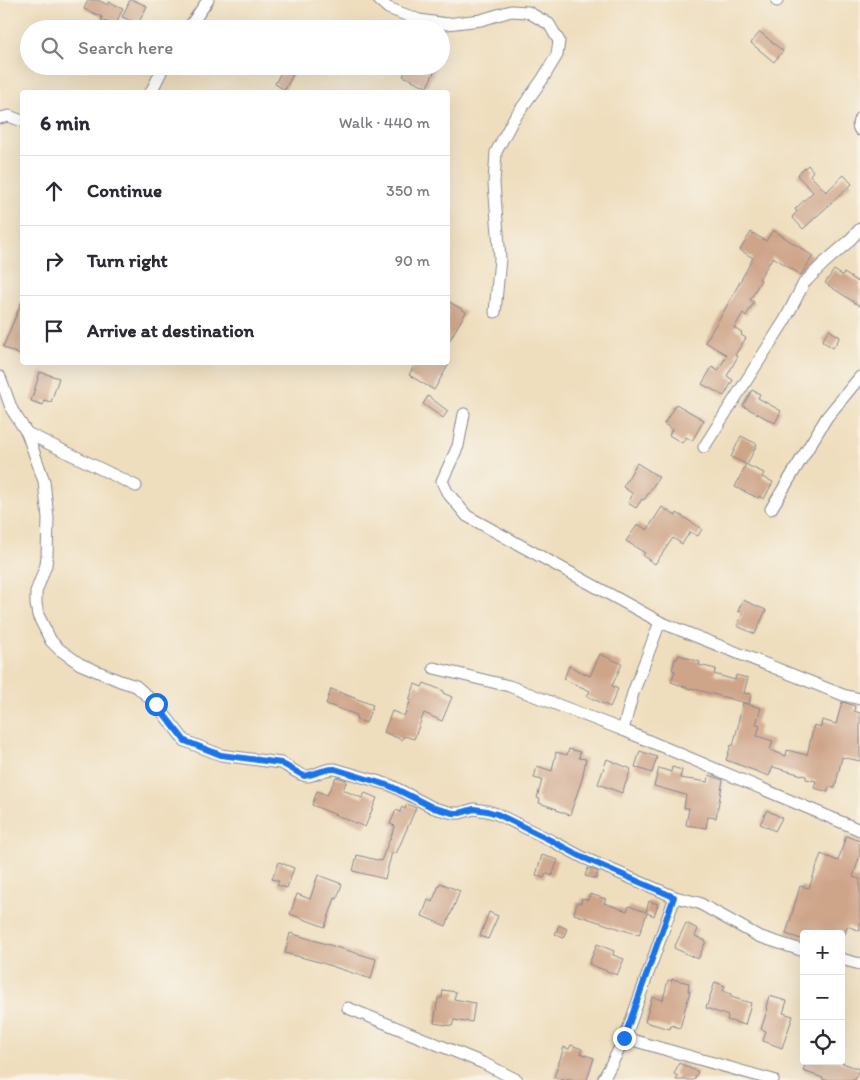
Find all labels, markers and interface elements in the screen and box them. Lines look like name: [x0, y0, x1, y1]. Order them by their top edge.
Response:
search box: [20, 20, 450, 75]
icon: search: [38, 34, 66, 62]
text: Search here: [78, 36, 173, 59]
text: 6 min: [40, 110, 90, 135]
text: Walk · 440 m: [339, 113, 430, 132]
icon: ahead: [40, 177, 68, 205]
text: Continue: [87, 179, 162, 202]
text: 350 m: [386, 181, 430, 200]
icon: right: [40, 247, 68, 275]
text: Turn right: [87, 249, 168, 272]
text: 90 m: [395, 251, 430, 270]
icon: arrive: [40, 317, 68, 345]
text: Arrive at destination: [87, 319, 254, 342]
route start: [145, 693, 168, 716]
map controls: [800, 930, 845, 1065]
button: +: [800, 930, 845, 975]
button: −: [800, 975, 845, 1020]
button: locate: [800, 1020, 845, 1065]
route end: [613, 1027, 636, 1050]

